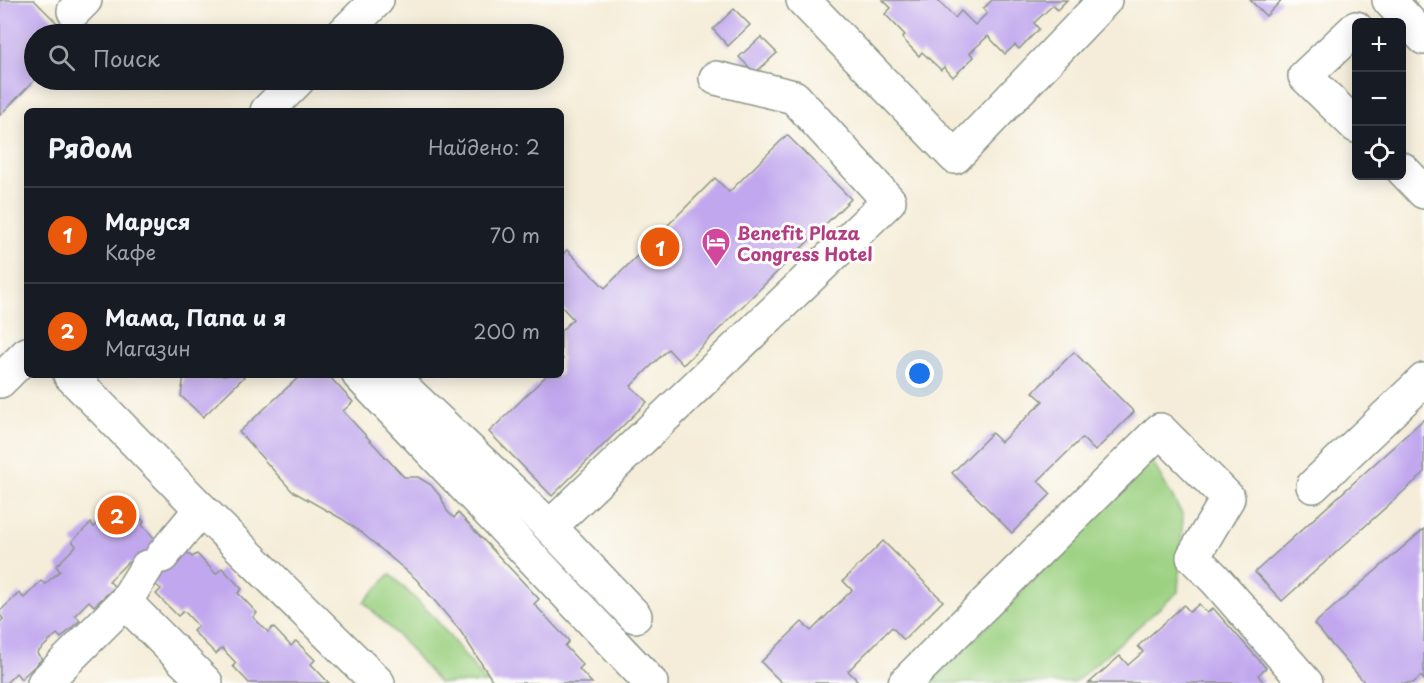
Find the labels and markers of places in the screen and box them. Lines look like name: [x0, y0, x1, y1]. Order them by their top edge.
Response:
place label: Benefit Plaza Congress Hotel: [737, 219, 872, 267]
pin: 1: [640, 224, 680, 270]
hotel icon: Benefit Plaza Congress Hotel: [700, 226, 732, 268]
pin: 2: [98, 492, 136, 538]

